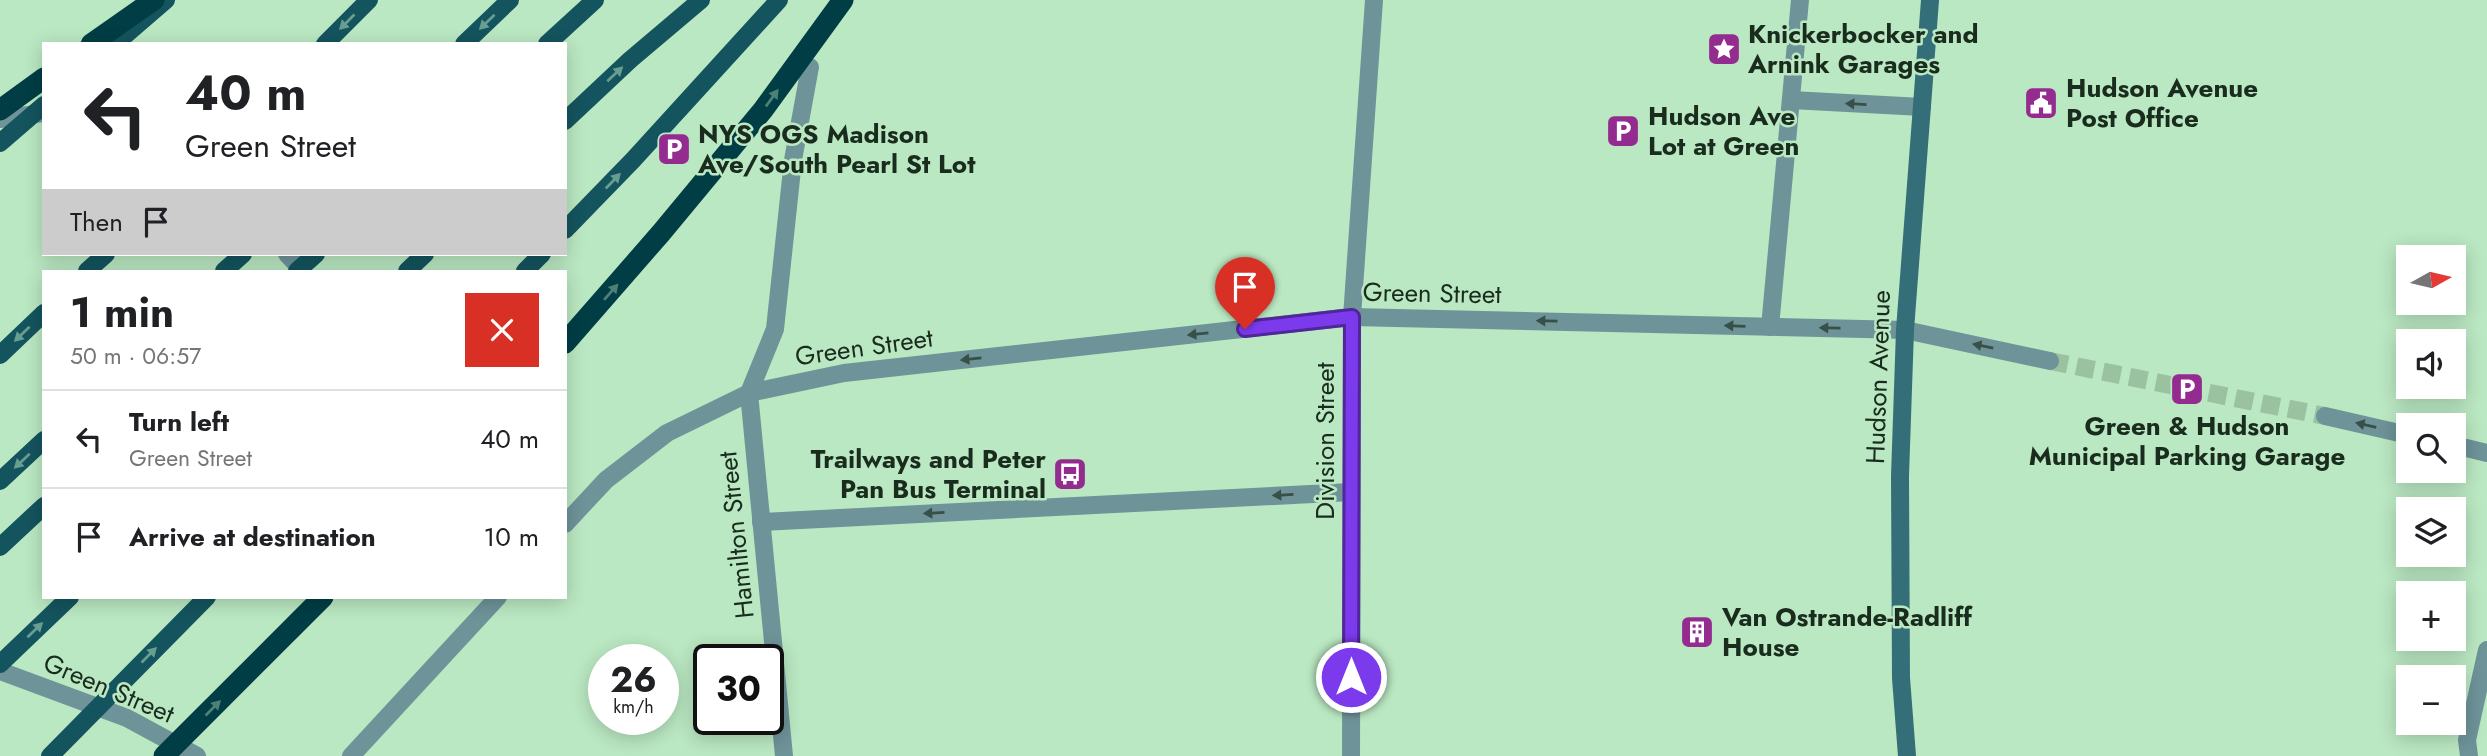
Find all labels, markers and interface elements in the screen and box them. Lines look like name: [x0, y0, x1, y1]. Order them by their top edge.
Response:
one-way arrow: [339, 13, 356, 29]
one-way arrow: [479, 13, 496, 29]
place label: Knickerbocker and Arnink Garages: [1747, 15, 1979, 83]
place icon: Knickerbocker and Arnink Garages: [1705, 30, 1743, 68]
text: 40 m: [185, 58, 307, 128]
one-way arrow: [606, 66, 624, 82]
place label: Hudson Avenue Post Office: [2066, 69, 2258, 137]
icon: left: [70, 70, 161, 161]
public building icon: Hudson Avenue Post Office: [2022, 84, 2060, 122]
one-way arrow: [764, 89, 778, 107]
place label: Hudson Ave Lot at Green: [1648, 97, 1799, 165]
one-way arrow: [1845, 98, 1867, 109]
parking icon: Hudson Ave Lot at Green: [1604, 112, 1642, 150]
place label: NYS OGS Madison Ave/South Pearl St Lot: [697, 115, 976, 183]
text: Green Street: [185, 123, 356, 169]
parking icon: NYS OGS Madison Ave/South Pearl St Lot: [655, 130, 693, 168]
one-way arrow: [604, 173, 620, 190]
text: Then: [70, 203, 123, 241]
icon: arrive: [137, 203, 175, 241]
north arrow: [2396, 245, 2466, 315]
map controls: [2396, 245, 2466, 735]
pin: [1215, 257, 1275, 329]
icon: arrive: [1226, 268, 1264, 306]
street label: Green Street: [1362, 273, 1503, 313]
text: 1 min: [70, 282, 174, 343]
one-way arrow: [603, 283, 618, 301]
street label: Hudson Avenue: [1856, 289, 1900, 465]
button: close: [465, 293, 539, 367]
one-way arrow: [1535, 316, 1557, 327]
street label: Green Street: [793, 318, 936, 375]
one-way arrow: [1724, 321, 1746, 332]
one-way arrow: [1818, 323, 1840, 334]
one-way arrow: [13, 326, 31, 342]
one-way arrow: [1186, 329, 1208, 340]
button: sound: [2396, 329, 2466, 399]
text: 50 m · 06:57: [70, 339, 201, 373]
one-way arrow: [1972, 341, 1994, 352]
one-way arrow: [960, 353, 982, 364]
street label: Division Street: [1306, 361, 1344, 520]
parking icon: Green & Hudson Municipal Parking Garage: [2168, 370, 2206, 408]
text: Turn left: [129, 403, 229, 441]
place label: Green & Hudson Municipal Parking Garage: [2029, 407, 2345, 475]
button: search: [2396, 413, 2466, 483]
icon: left: [70, 420, 108, 458]
text: 40 m: [480, 420, 539, 458]
one-way arrow: [2355, 420, 2377, 431]
place label: Trailways and Peter Pan Bus Terminal: [811, 440, 1046, 508]
text: Green Street: [129, 441, 252, 475]
street label: Hamilton Street: [708, 449, 764, 621]
one-way arrow: [14, 452, 31, 468]
bus stop icon: Trailways and Peter Pan Bus Terminal: [1051, 455, 1089, 493]
one-way arrow: [1272, 490, 1294, 501]
button: layers: [2396, 497, 2466, 567]
one-way arrow: [922, 508, 944, 519]
icon: arrive: [70, 518, 108, 556]
text: Arrive at destination: [129, 518, 376, 556]
text: 10 m: [484, 518, 539, 556]
button: +: [2396, 581, 2466, 651]
place label: Van Ostrande-Radliff House: [1721, 598, 1973, 666]
building icon: Van Ostrande-Radliff House: [1678, 613, 1716, 651]
one-way arrow: [26, 623, 43, 639]
position arrow: [1314, 640, 1388, 714]
street label: Green Street: [38, 643, 181, 733]
speed limit sign: 30: [693, 644, 784, 735]
one-way arrow: [141, 647, 158, 664]
text: 26: [610, 655, 657, 705]
button: −: [2396, 665, 2466, 735]
text: km/h: [613, 694, 654, 720]
one-way arrow: [204, 699, 221, 716]

